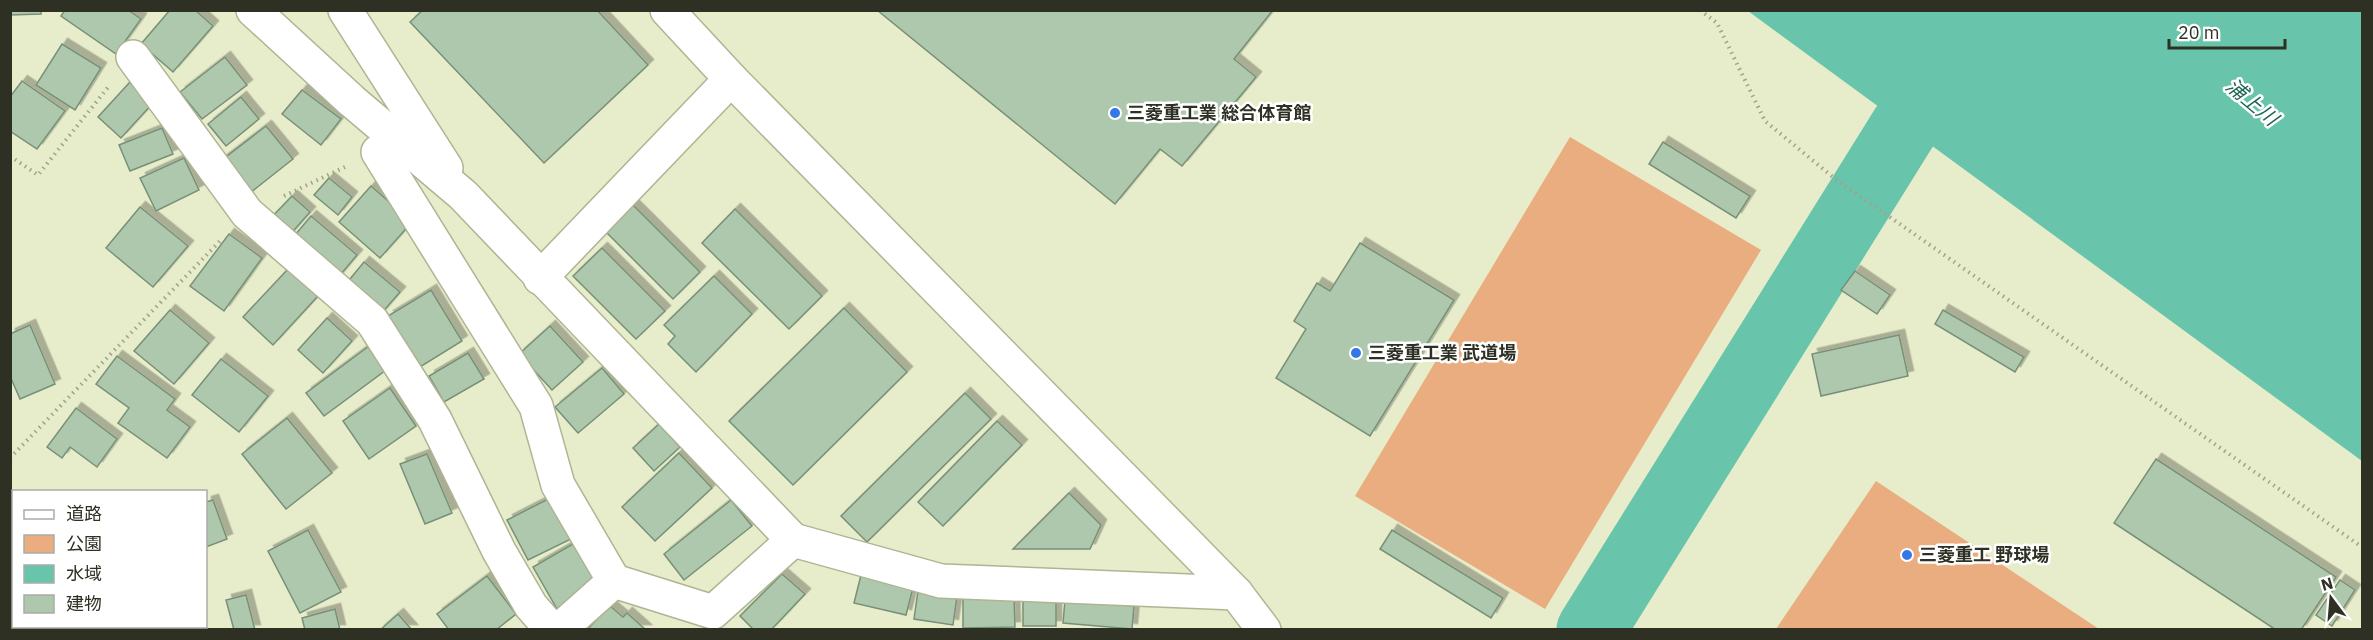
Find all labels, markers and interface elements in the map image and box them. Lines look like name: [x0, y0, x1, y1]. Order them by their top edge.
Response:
scale bar: [2169, 12, 2284, 50]
text: 20 m: [2178, 21, 2220, 44]
water label: 浦上川: [2221, 72, 2286, 133]
place label: 三菱重工業 総合体育館: [1127, 101, 1311, 124]
marker: 三菱重工業 総合体育館: [1108, 106, 1122, 120]
place label: 三菱重工業 武道場: [1368, 341, 1516, 364]
marker: 三菱重工業 武道場: [1349, 346, 1363, 360]
legend: [12, 490, 207, 628]
text: 道路: [66, 502, 102, 525]
text: 公園: [66, 532, 102, 555]
place label: 三菱重工 野球場: [1919, 543, 2049, 566]
marker: 三菱重工 野球場: [1900, 548, 1914, 562]
text: 水域: [66, 562, 102, 585]
north arrow: [2301, 568, 2361, 628]
text: N: [2319, 572, 2335, 595]
text: 建物: [66, 592, 102, 615]

